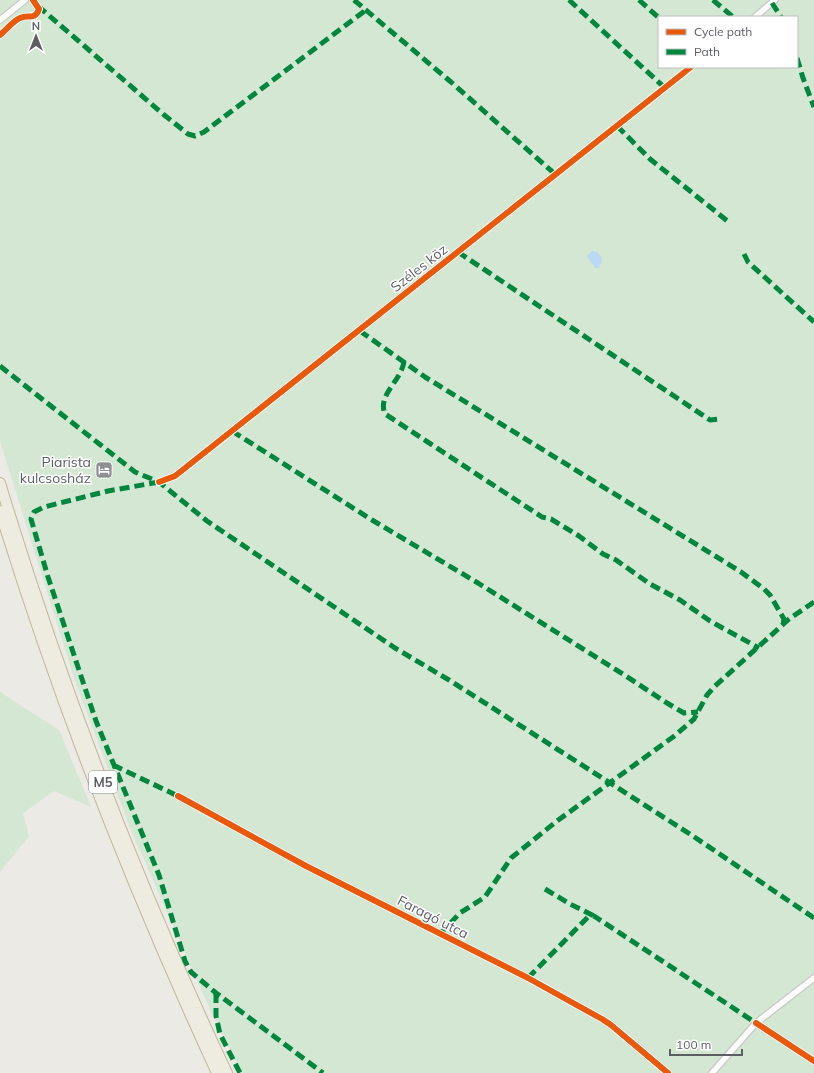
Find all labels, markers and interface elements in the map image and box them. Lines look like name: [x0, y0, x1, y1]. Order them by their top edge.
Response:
north arrow: [16, 16, 56, 56]
legend: [658, 16, 798, 68]
text: N: [32, 19, 40, 33]
text: Cycle path: [694, 24, 752, 39]
text: Path: [694, 44, 720, 59]
street label: Széles köz: [387, 240, 451, 296]
place label: Piarista kulcsosház: [20, 453, 91, 487]
hotel icon: Piarista kulcsosház: [94, 460, 114, 480]
road number: M5: [89, 771, 117, 793]
street label: Faragó utca: [394, 891, 472, 943]
scale bar: [670, 1031, 742, 1057]
text: 100 m: [676, 1037, 711, 1052]

